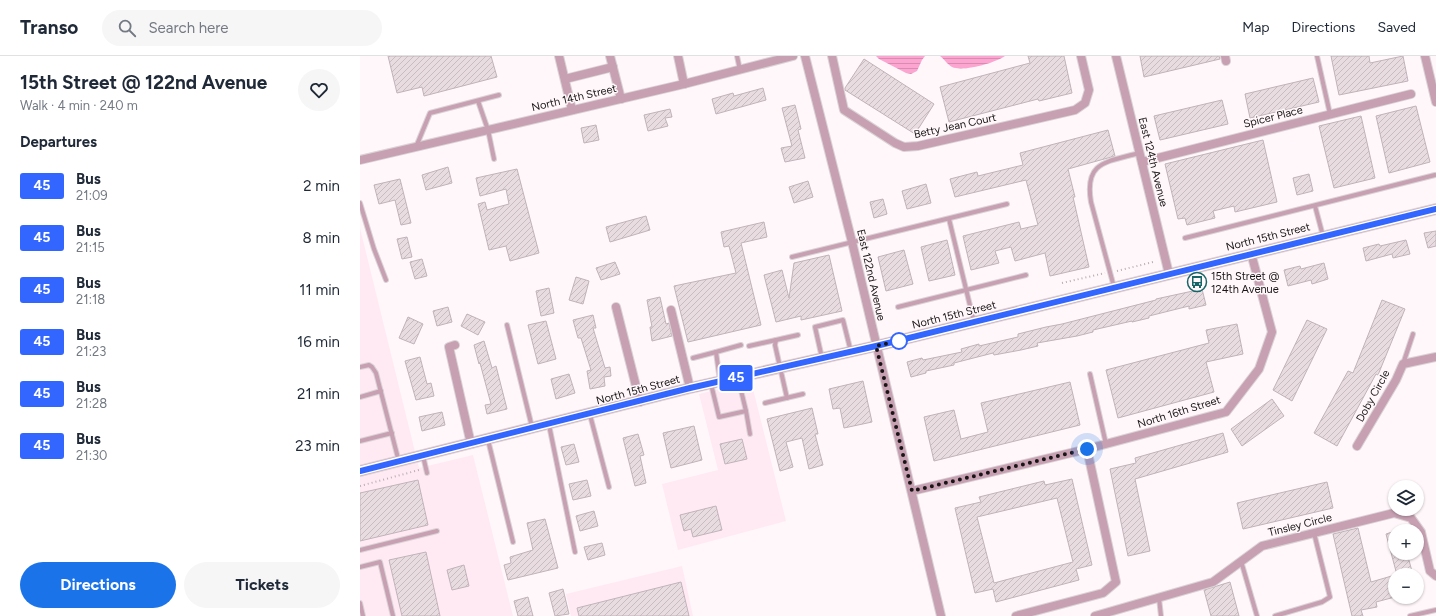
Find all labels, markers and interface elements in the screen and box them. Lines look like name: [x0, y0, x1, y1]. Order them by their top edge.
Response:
search box: [102, 10, 382, 46]
text: Transo: [20, 16, 78, 39]
icon: search: [116, 17, 138, 39]
text: Search here: [148, 19, 229, 37]
text: Map: [1242, 19, 1270, 36]
text: Directions: [1292, 19, 1355, 36]
text: Saved: [1377, 19, 1416, 36]
button: heart: [298, 69, 340, 111]
text: 15th Street @ 122nd Avenue: [20, 71, 267, 94]
street label: North 14th Street: [530, 82, 618, 114]
text: Walk · 4 min · 240 m: [20, 98, 138, 113]
street label: Spicer Place: [1242, 103, 1304, 131]
street label: Betty Jean Court: [913, 111, 997, 141]
street label: East 124th Avenue: [1136, 116, 1170, 208]
text: Departures: [20, 133, 97, 151]
text: Bus: [76, 170, 101, 188]
text: 45: [34, 177, 51, 194]
text: 2 min: [303, 177, 340, 195]
text: 21:09: [76, 188, 108, 203]
street label: North 15th Street: [1225, 220, 1311, 254]
text: Bus: [76, 222, 101, 240]
street label: East 122nd Avenue: [854, 228, 888, 322]
text: 45: [34, 229, 51, 246]
text: 8 min: [302, 229, 340, 247]
text: 21:15: [76, 240, 105, 255]
place label: 15th Street @ 124th Avenue: [1211, 270, 1279, 296]
bus stop icon: 15th Street @ 124th Avenue: [1186, 271, 1208, 293]
text: Bus: [76, 274, 101, 292]
text: 45: [34, 281, 51, 298]
text: 11 min: [299, 281, 340, 299]
text: 21:18: [76, 292, 105, 307]
street label: North 15th Street: [911, 298, 997, 332]
text: Bus: [76, 326, 101, 344]
unlabelled marker: [890, 332, 908, 350]
text: 45: [34, 333, 51, 350]
text: 16 min: [297, 333, 340, 351]
text: 21:23: [76, 344, 106, 359]
line badge: 45: [718, 365, 754, 391]
street label: Doby Circle: [1353, 368, 1393, 424]
text: 45: [728, 369, 745, 386]
street label: North 15th Street: [595, 373, 681, 407]
text: Bus: [76, 378, 101, 396]
text: 45: [34, 385, 51, 402]
text: 21 min: [297, 385, 340, 403]
street label: North 16th Street: [1136, 393, 1222, 431]
text: 21:28: [76, 396, 107, 411]
text: Bus: [76, 430, 101, 448]
text: 45: [34, 437, 51, 454]
text: 23 min: [295, 437, 340, 455]
your location: [1077, 439, 1097, 459]
text: 21:30: [76, 448, 107, 463]
map controls: [1388, 480, 1424, 604]
button: layers: [1388, 480, 1424, 516]
street label: Tinsley Circle: [1267, 511, 1333, 539]
button: +: [1388, 524, 1424, 560]
button: Directions: [20, 562, 176, 608]
button: Tickets: [184, 562, 340, 608]
button: −: [1388, 568, 1424, 604]

